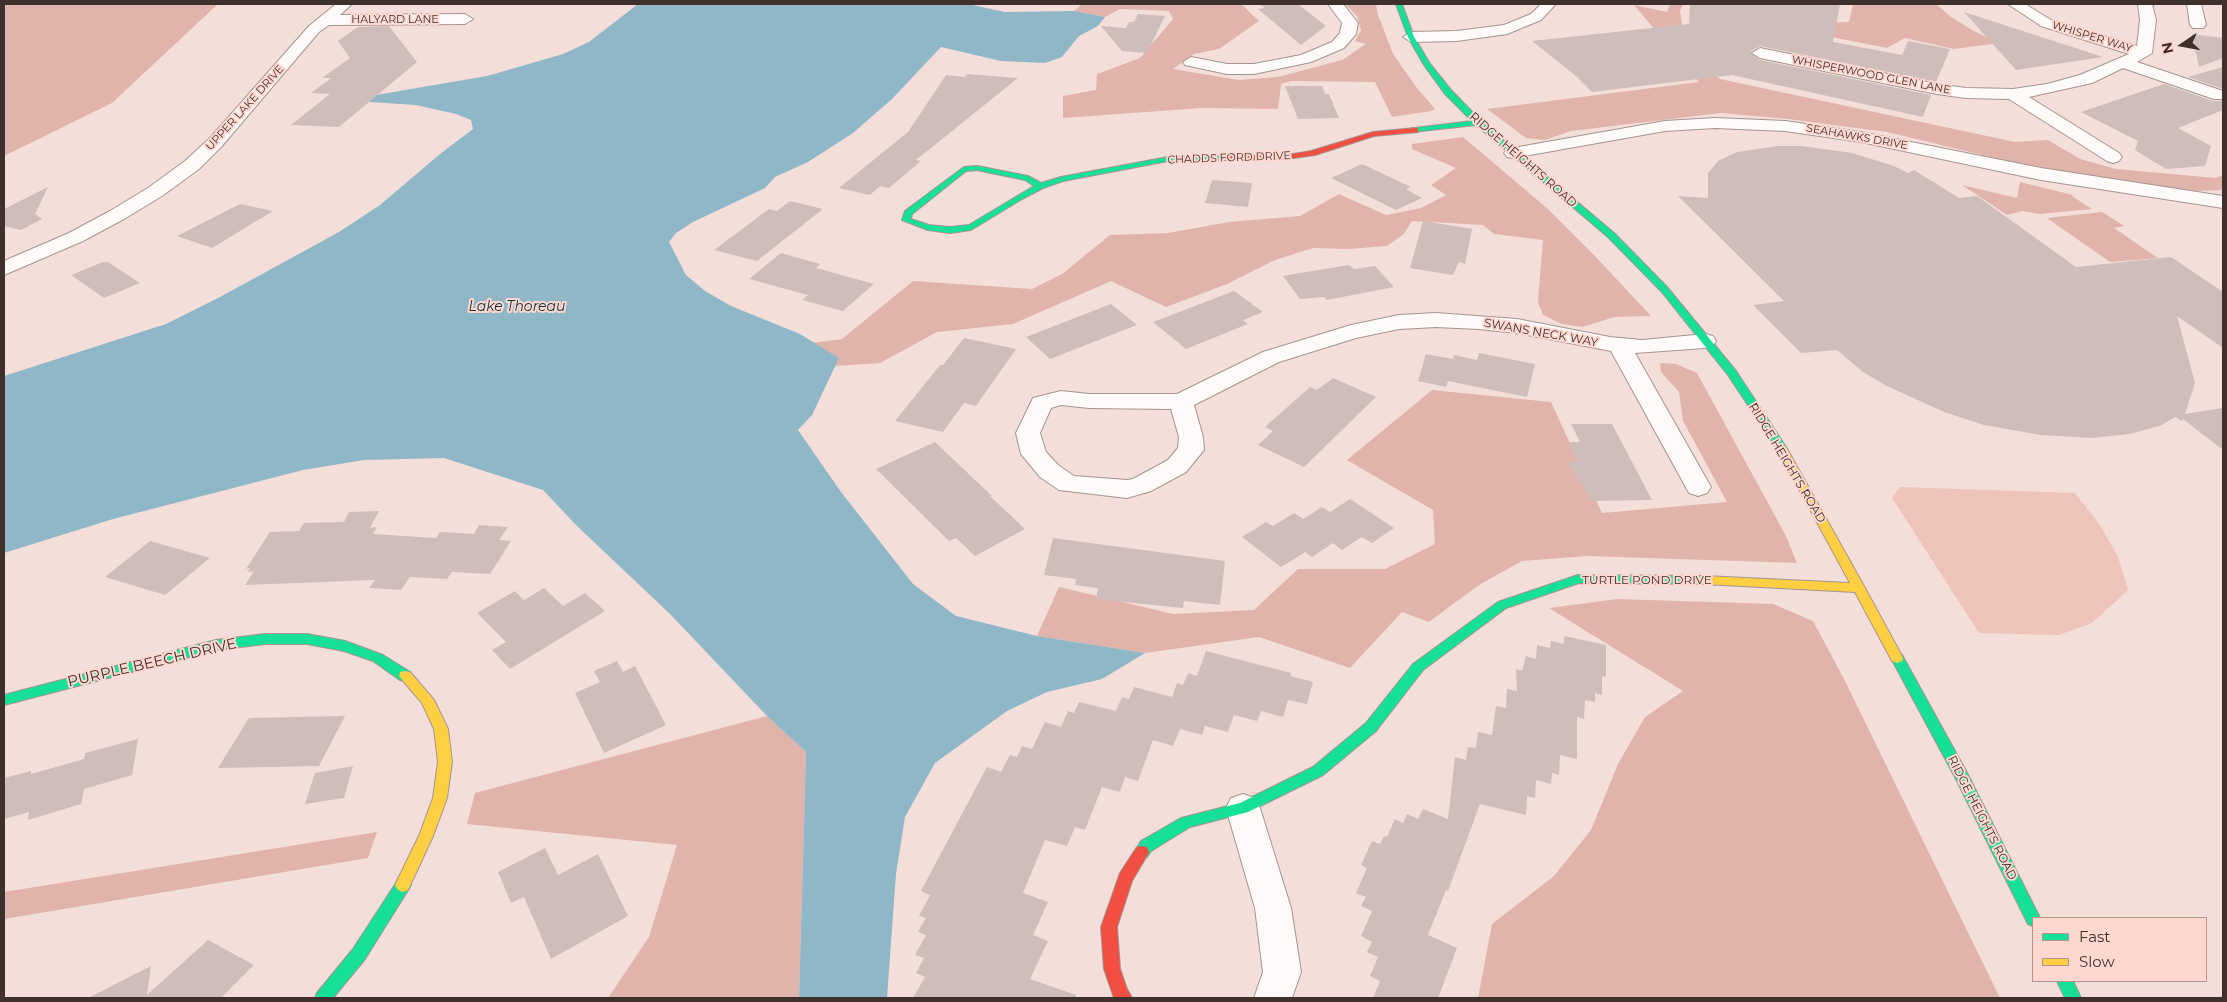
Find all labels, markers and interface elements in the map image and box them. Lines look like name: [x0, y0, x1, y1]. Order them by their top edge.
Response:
street label: HALYARD LANE: [351, 13, 439, 27]
street label: WHISPER WAY: [2050, 19, 2134, 55]
north arrow: [2157, 20, 2207, 70]
text: N: [2157, 41, 2177, 56]
street label: WHISPERWOOD GLEN LANE: [1791, 53, 1951, 97]
street label: UPPER LAKE DRIVE: [203, 63, 287, 153]
street label: RIDGE HEIGHTS ROAD: [1466, 109, 1580, 211]
street label: SEAHAWKS DRIVE: [1805, 122, 1909, 152]
street label: CHADDS FORD DRIVE: [1167, 149, 1291, 167]
water label: Lake Thoreau: [469, 299, 565, 315]
street label: SWANS NECK WAY: [1483, 316, 1599, 350]
street label: RIDGE HEIGHTS ROAD: [1745, 400, 1829, 526]
street label: TURTLE POND DRIVE: [1582, 573, 1712, 587]
street label: PURPLE BEECH DRIVE: [66, 635, 238, 691]
street label: RIDGE HEIGHTS ROAD: [1944, 753, 2020, 883]
legend: [2032, 917, 2207, 982]
text: Fast: [2079, 927, 2110, 946]
text: Slow: [2079, 952, 2115, 971]

